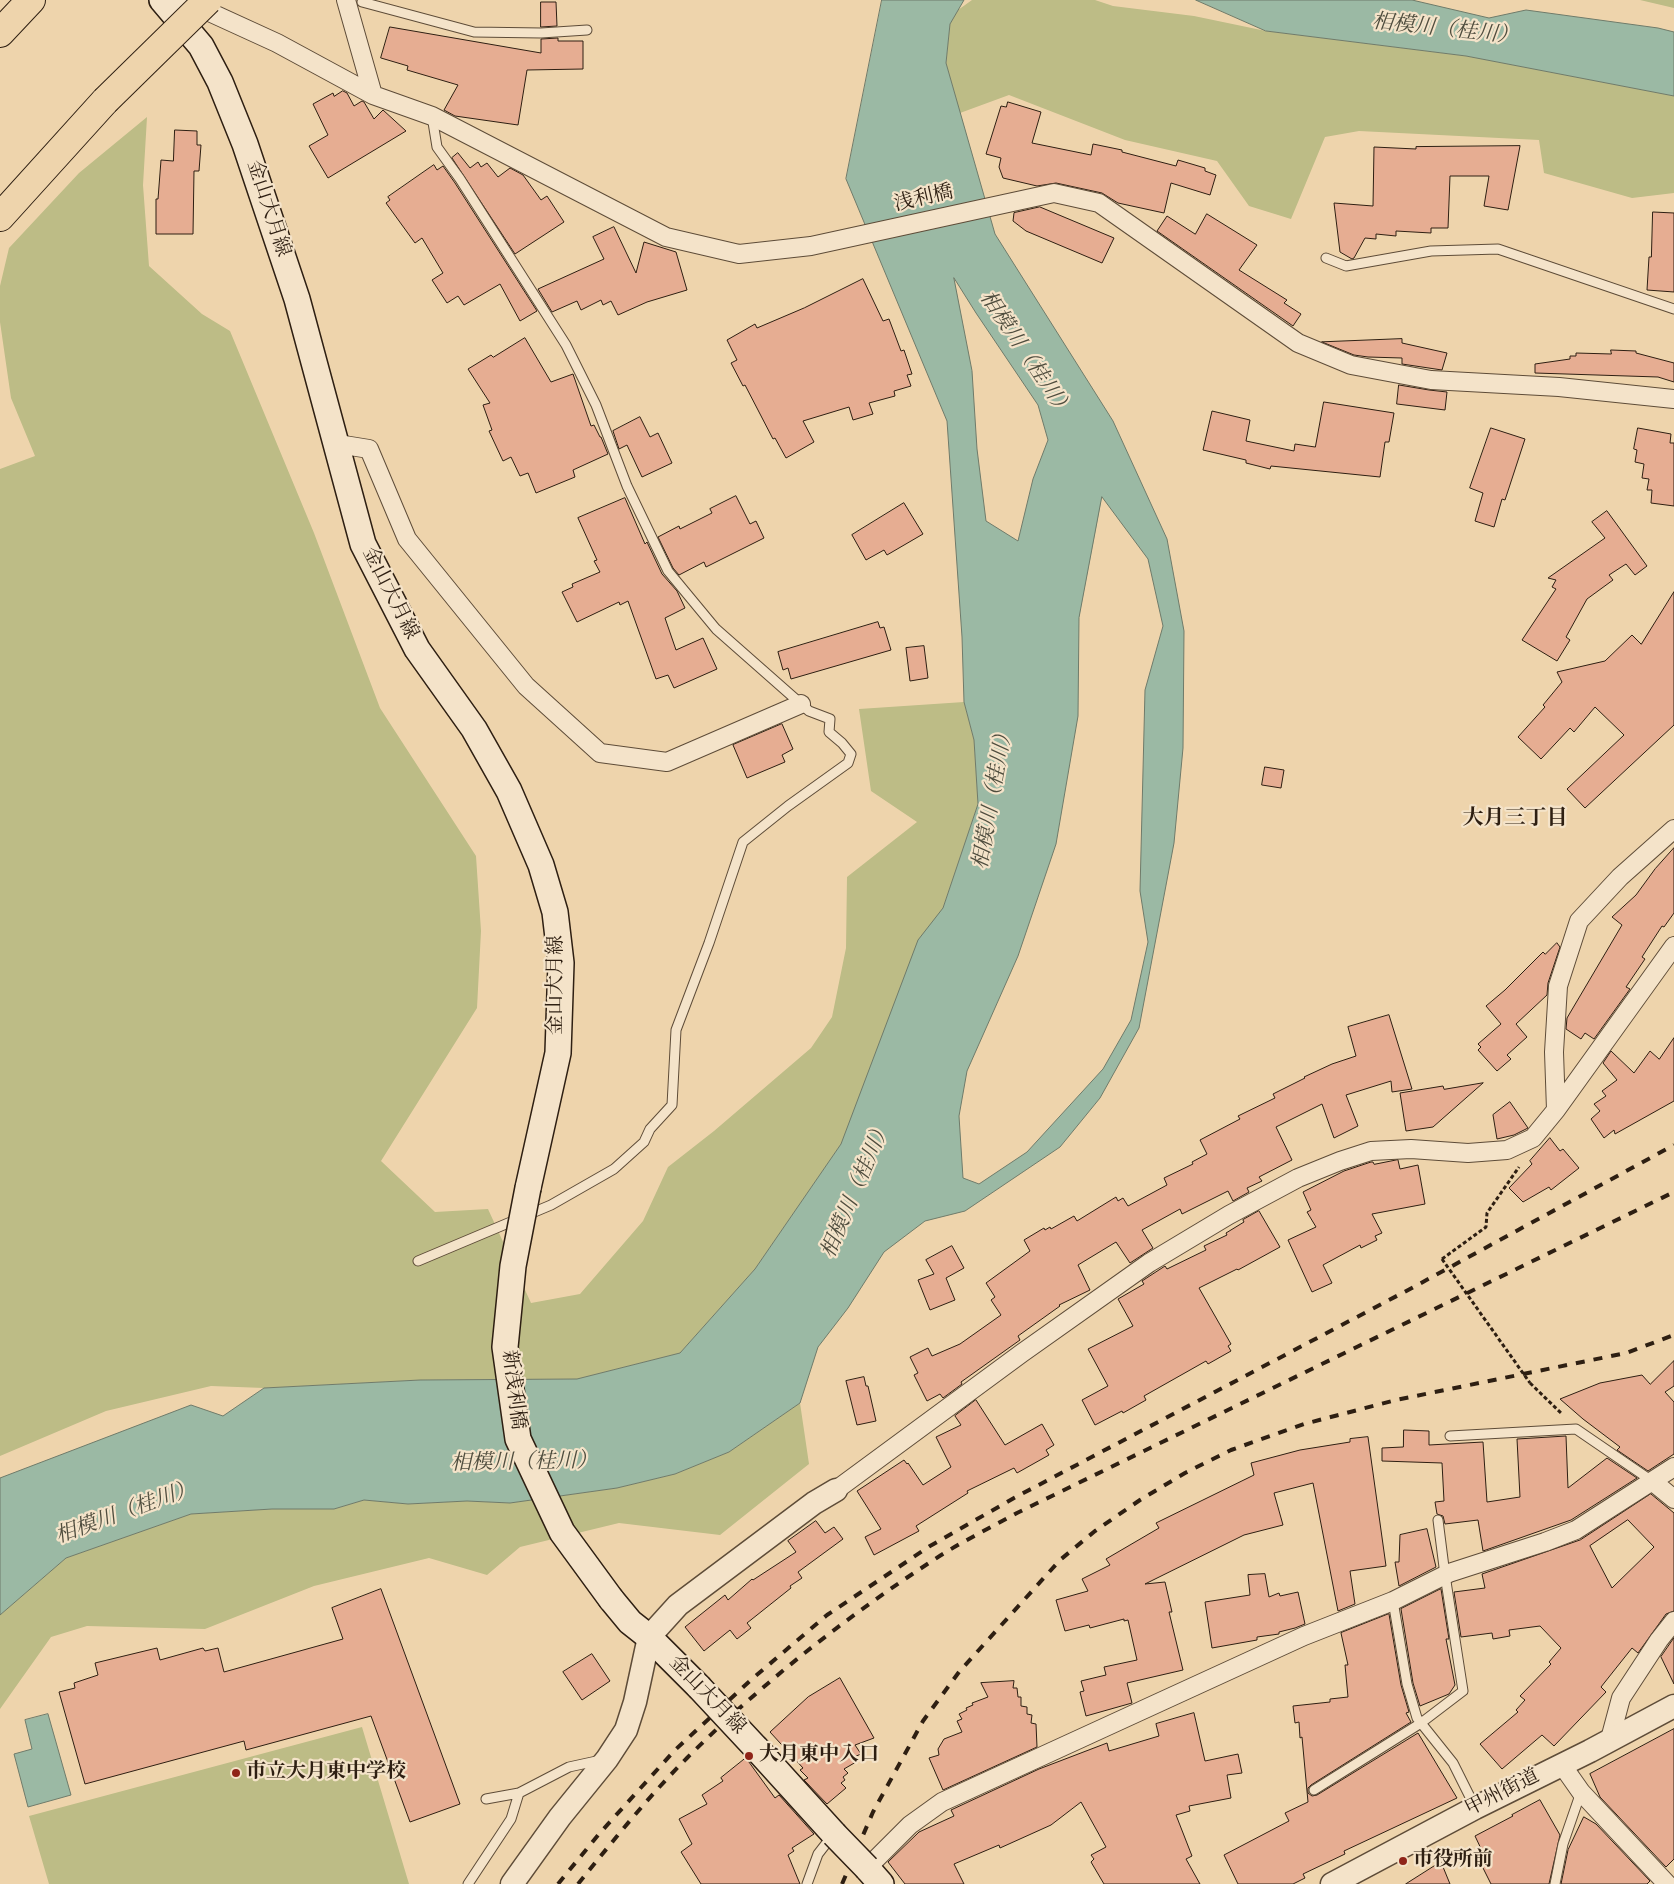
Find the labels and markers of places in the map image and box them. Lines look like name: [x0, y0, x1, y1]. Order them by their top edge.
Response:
place label: 大月東中入口: [759, 1744, 879, 1768]
marker: 大月東中入口: [743, 1750, 755, 1762]
place label: 市立大月東中学校: [246, 1761, 406, 1785]
marker: 市立大月東中学校: [230, 1767, 242, 1779]
place label: 市役所前: [1413, 1849, 1493, 1873]
marker: 市役所前: [1397, 1855, 1409, 1867]

